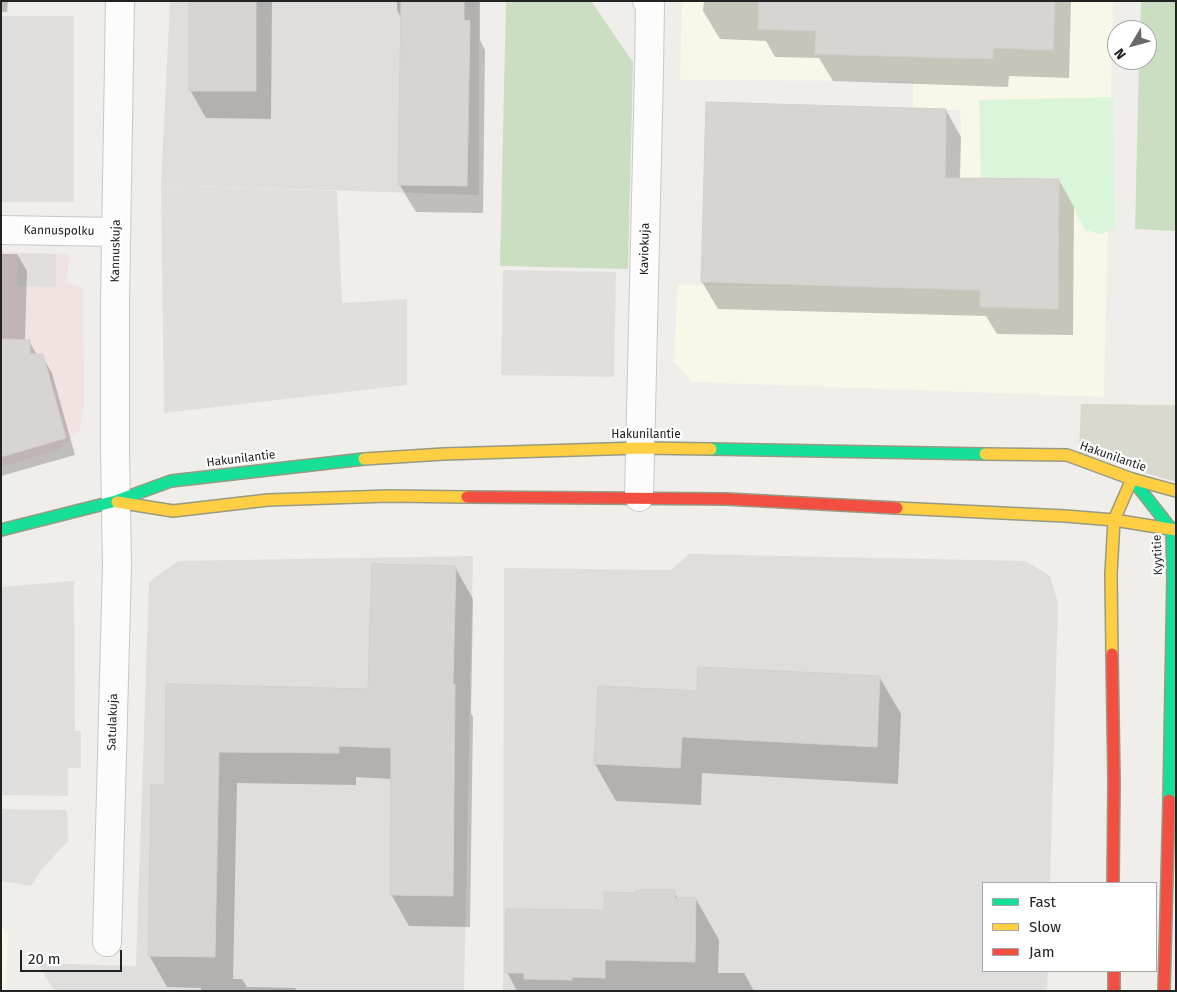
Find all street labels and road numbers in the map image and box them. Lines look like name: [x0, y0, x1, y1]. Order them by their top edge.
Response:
street label: Kannuskuja: [108, 219, 124, 283]
street label: Kannuspolku: [23, 223, 95, 239]
street label: Kaviokuja: [637, 223, 653, 275]
street label: Hakunilantie: [611, 428, 681, 442]
street label: Hakunilantie: [1078, 439, 1148, 475]
street label: Hakunilantie: [206, 448, 276, 470]
street label: Kyytitie: [1150, 534, 1166, 576]
street label: Satulakuja: [105, 693, 121, 751]

